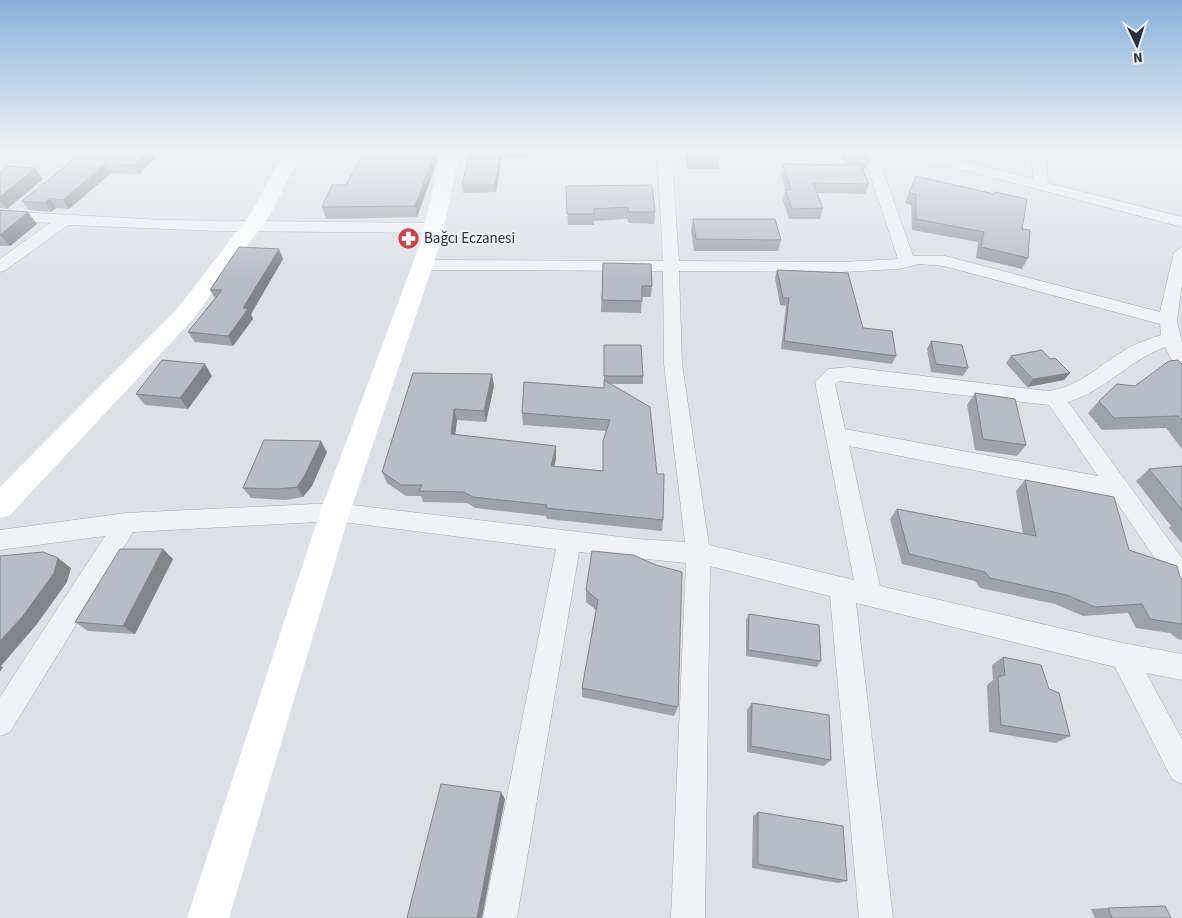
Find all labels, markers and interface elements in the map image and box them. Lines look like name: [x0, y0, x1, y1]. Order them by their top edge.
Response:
north arrow: [1112, 20, 1162, 70]
text: N: [1132, 47, 1143, 67]
pharmacy icon: Bağcı Eczanesi: [396, 226, 420, 250]
place label: Bağcı Eczanesi: [424, 228, 515, 249]

